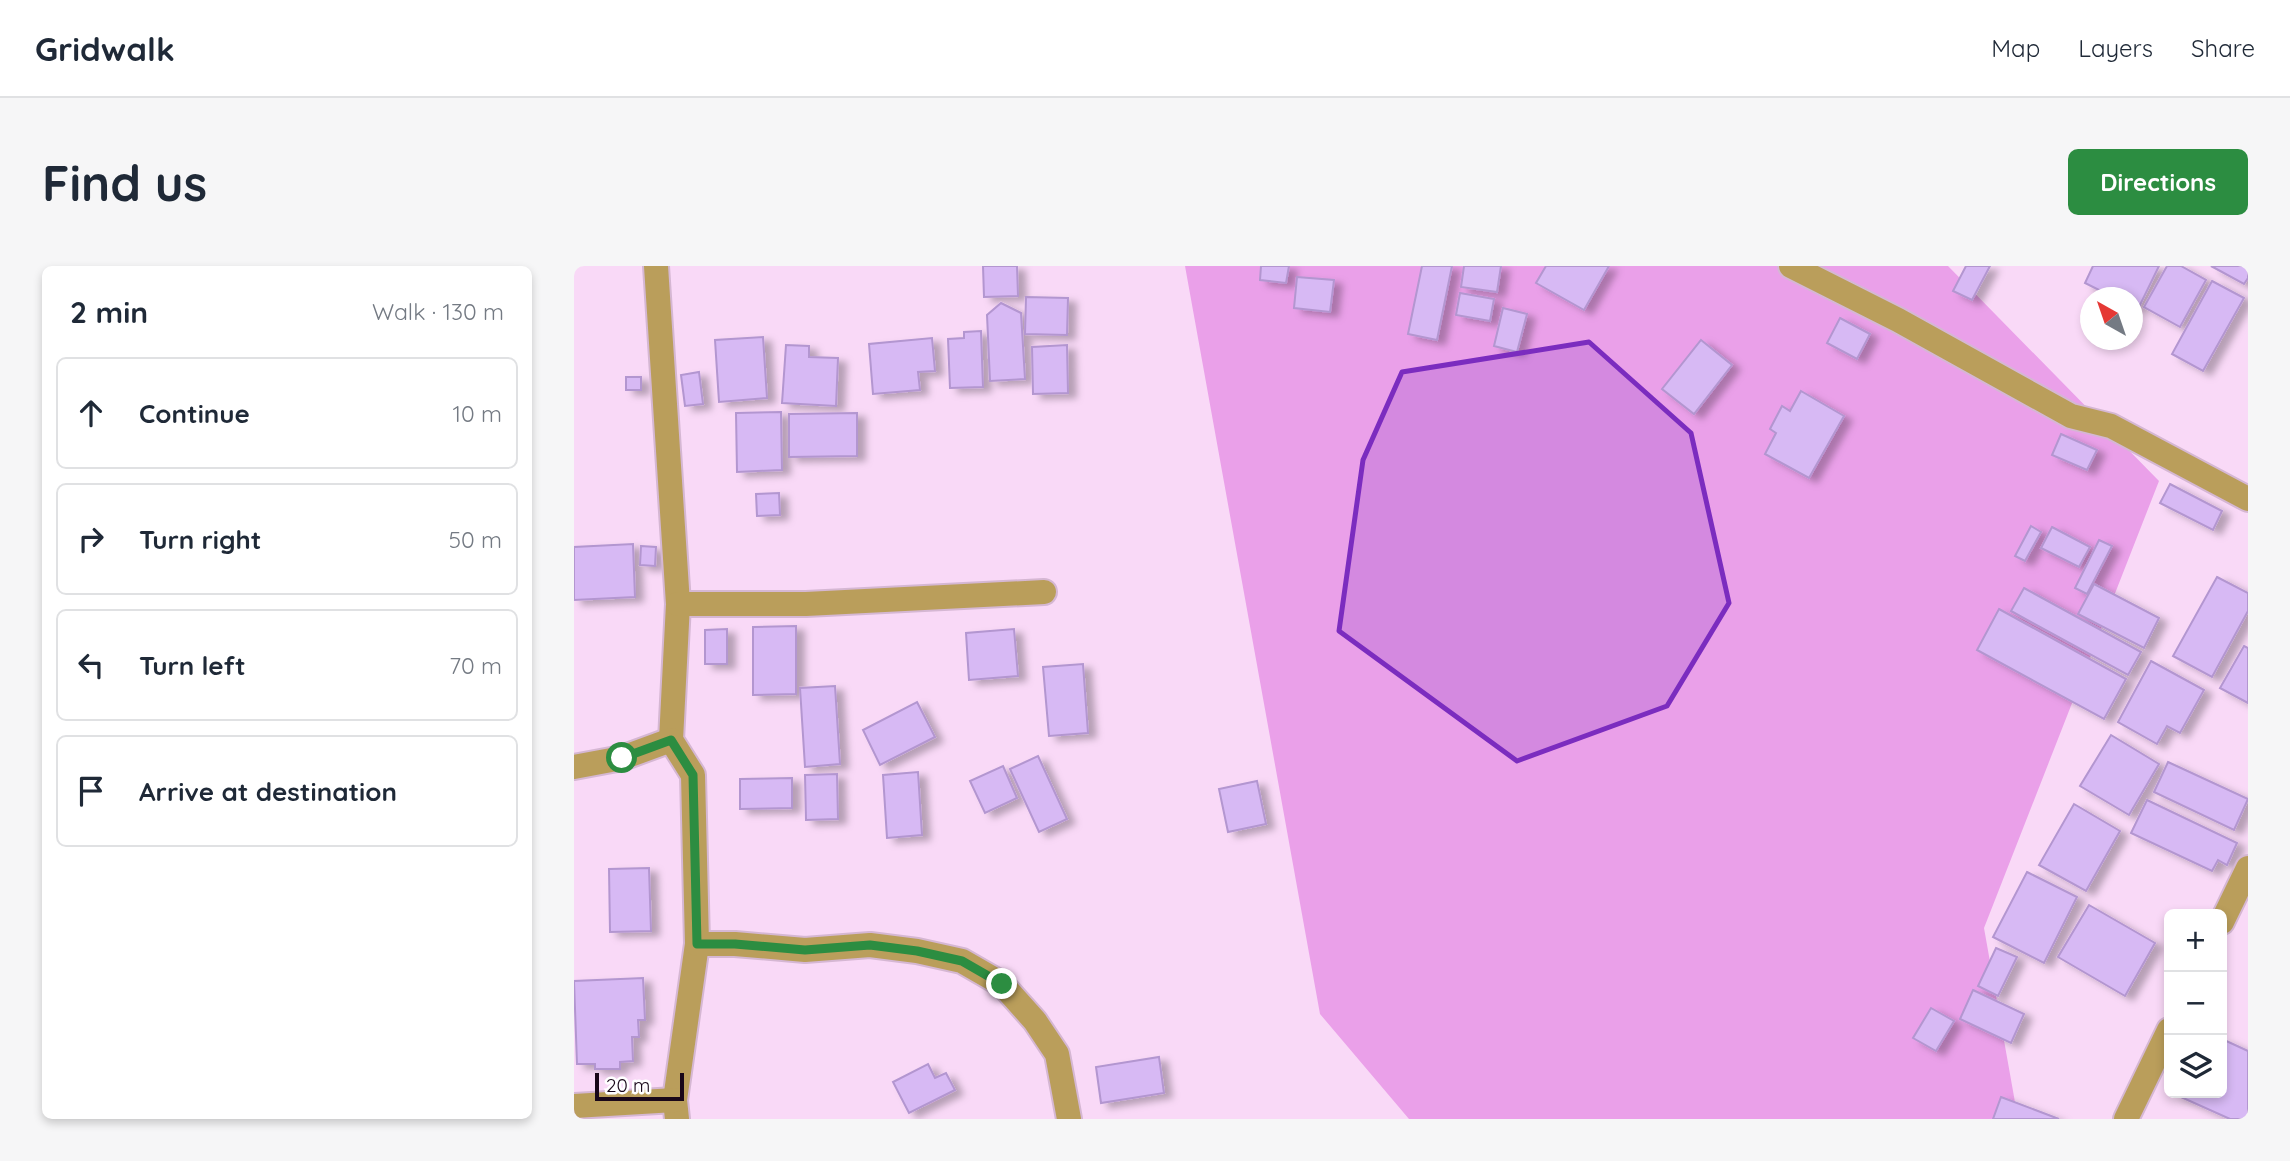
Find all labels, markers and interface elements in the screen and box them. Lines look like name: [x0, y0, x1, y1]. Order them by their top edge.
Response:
text: Gridwalk: [35, 28, 175, 69]
text: Map: [1991, 33, 2040, 63]
text: Layers: [2078, 33, 2153, 63]
text: Share: [2191, 33, 2255, 63]
button: Directions: [2068, 149, 2248, 215]
text: Find us: [42, 152, 207, 213]
north arrow: [2080, 287, 2143, 350]
text: 2 min: [70, 293, 148, 331]
text: Walk · 130 m: [372, 297, 504, 326]
icon: ahead: [72, 394, 110, 432]
text: Continue: [139, 397, 250, 430]
text: 10 m: [453, 399, 502, 428]
icon: right: [72, 520, 110, 558]
text: Turn right: [139, 523, 261, 556]
text: 50 m: [449, 525, 502, 554]
icon: left: [72, 646, 110, 684]
text: Turn left: [139, 649, 246, 682]
text: 70 m: [449, 651, 502, 680]
route start: [606, 742, 637, 773]
icon: arrive: [72, 772, 110, 810]
text: Arrive at destination: [139, 775, 397, 808]
map controls: [2164, 909, 2227, 1098]
button: +: [2164, 909, 2227, 972]
route end: [986, 968, 1017, 999]
button: −: [2164, 972, 2227, 1035]
button: layers: [2164, 1035, 2227, 1098]
scale bar: [595, 1070, 684, 1102]
text: 20 m: [606, 1073, 650, 1097]

